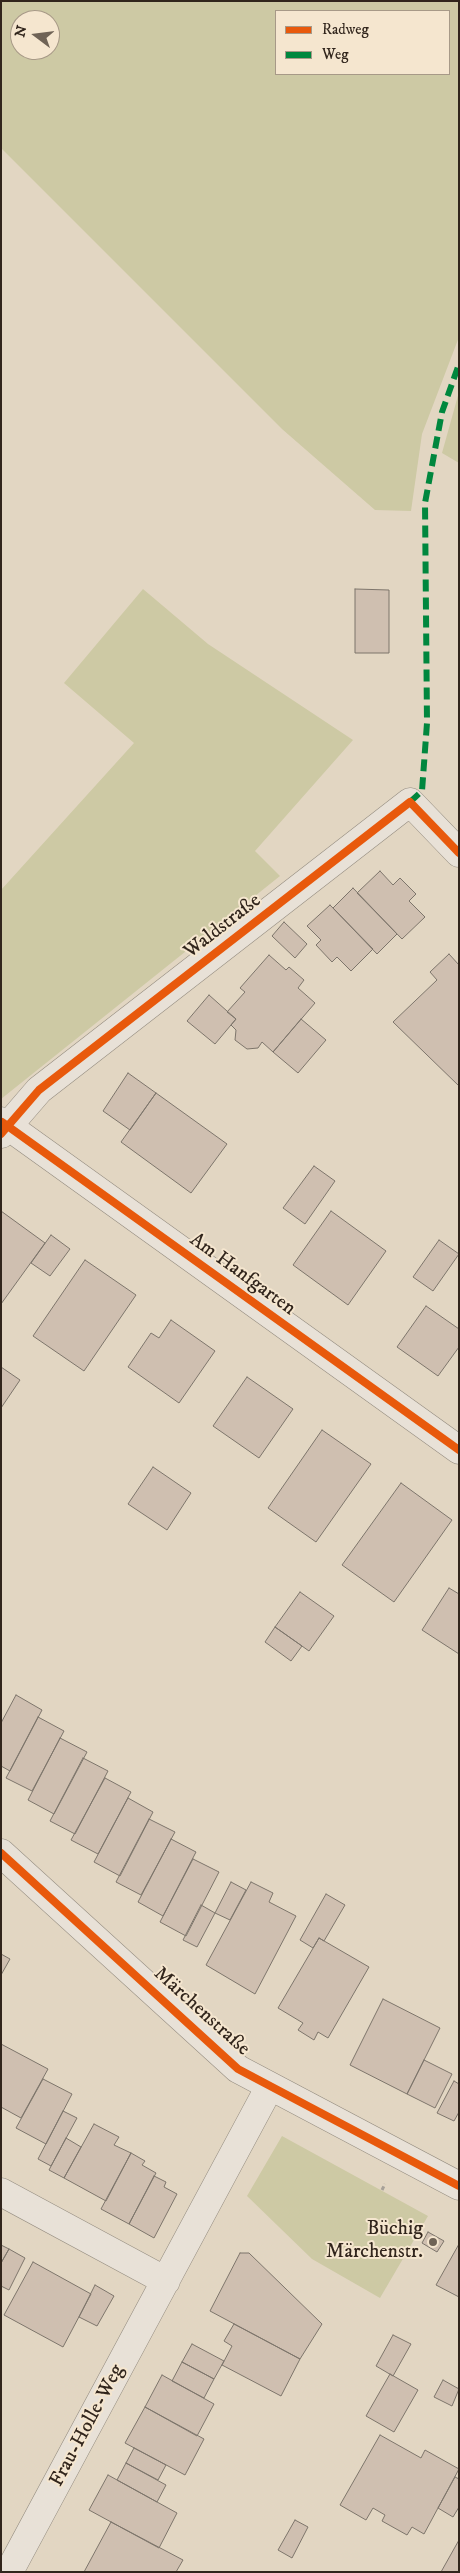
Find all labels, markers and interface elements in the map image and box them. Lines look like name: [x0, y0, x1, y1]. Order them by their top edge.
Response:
north arrow: [10, 10, 60, 60]
legend: [275, 10, 450, 75]
text: Radweg: [322, 20, 369, 39]
text: N: [11, 23, 32, 39]
text: Weg: [322, 45, 349, 64]
street label: Waldstraße: [180, 890, 266, 964]
street label: Am Hanfgarten: [184, 1229, 300, 1321]
street label: Märchenstraße: [148, 1962, 254, 2062]
place label: Büchig Märchenstr.: [326, 2218, 423, 2265]
marker: Büchig Märchenstr.: [427, 2236, 439, 2248]
street label: Frau-Holle-Weg: [46, 2361, 130, 2491]

